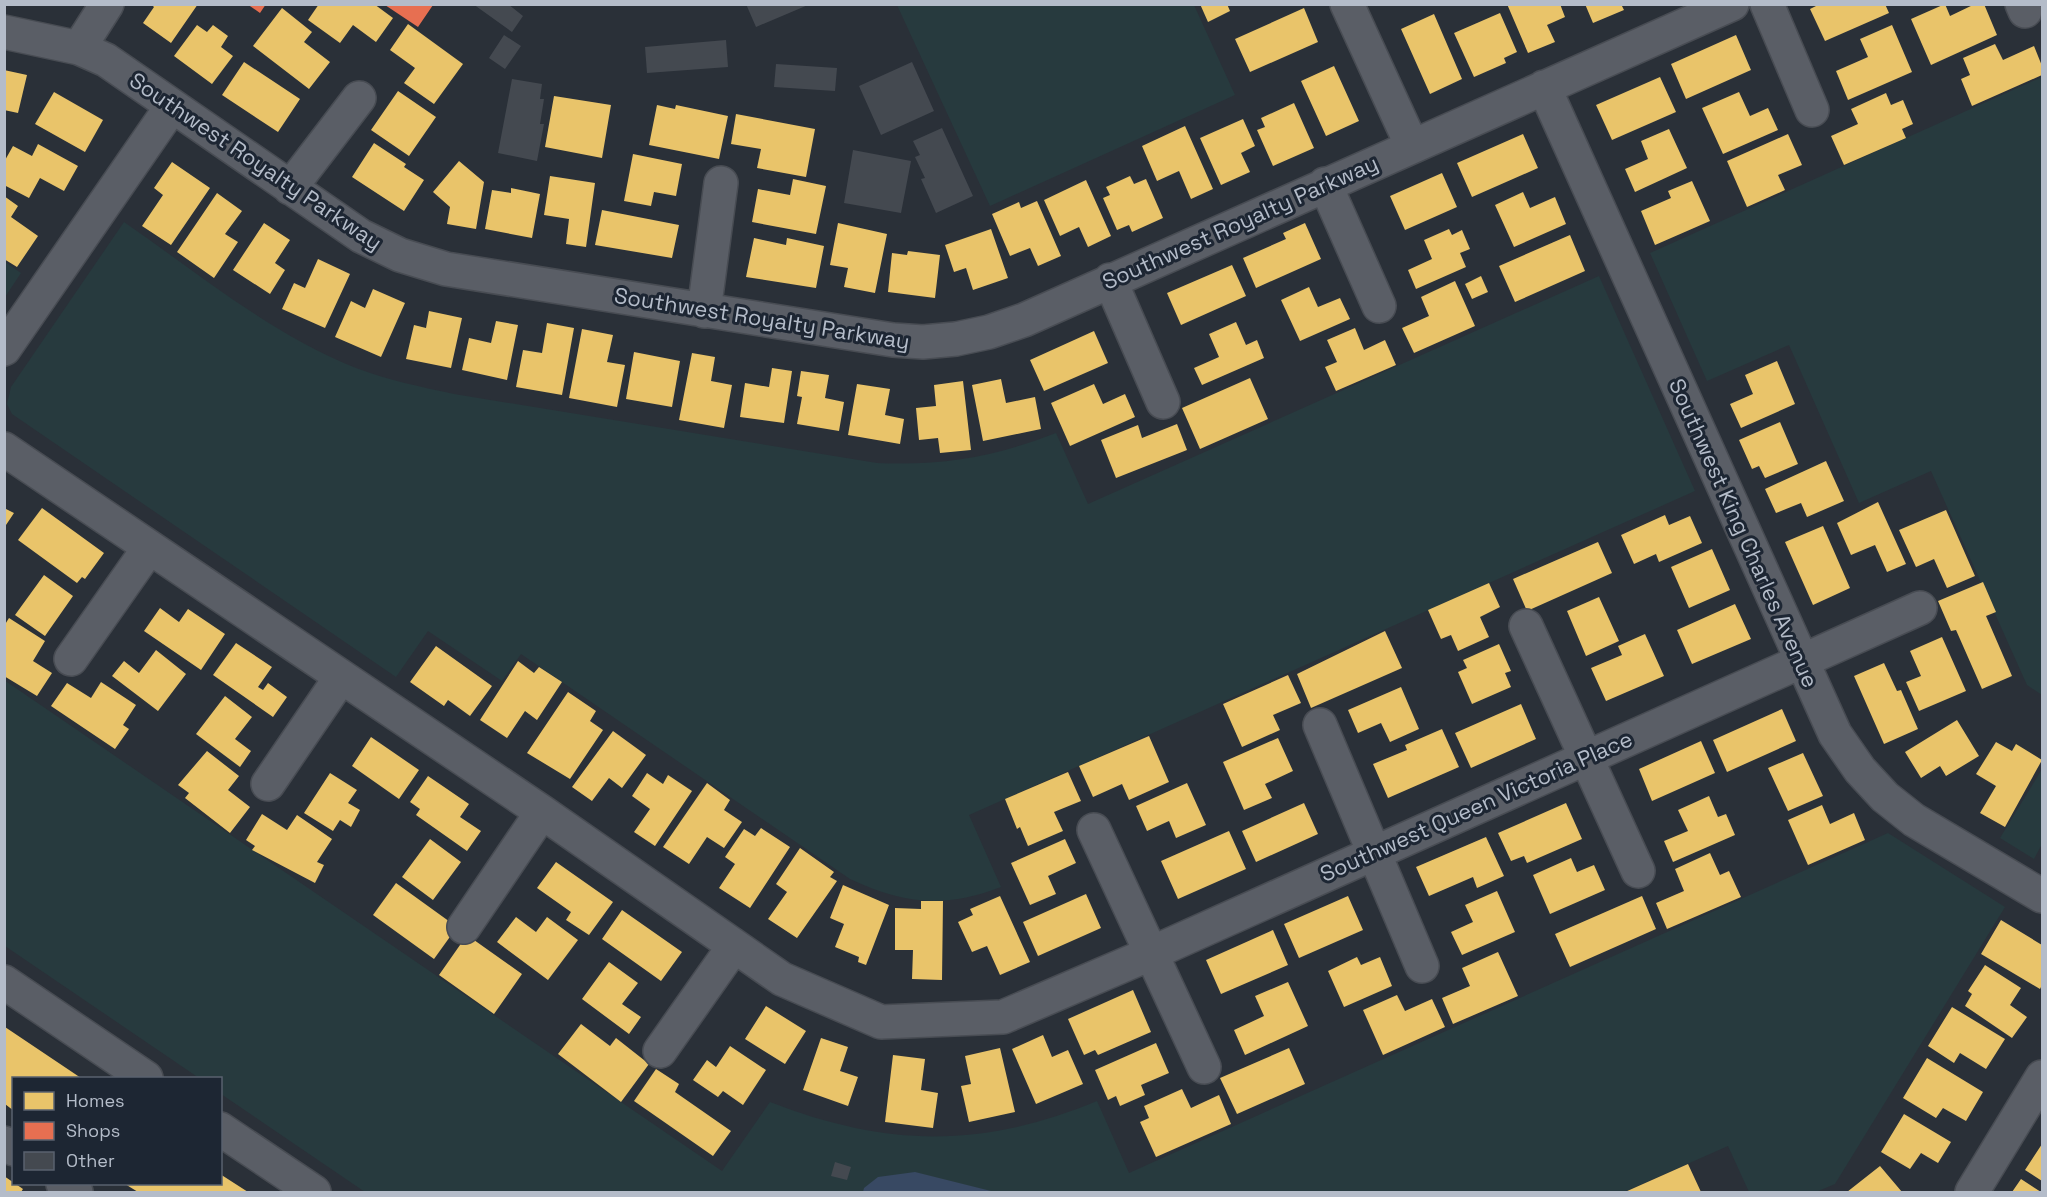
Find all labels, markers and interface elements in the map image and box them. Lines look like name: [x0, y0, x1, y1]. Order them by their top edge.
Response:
street label: Southwest Royalty Parkway: [124, 66, 388, 256]
street label: Southwest Royalty Parkway: [1098, 148, 1382, 296]
street label: Southwest Royalty Parkway: [612, 281, 912, 355]
street label: Southwest King Charles Avenue: [1663, 374, 1825, 692]
street label: Southwest Queen Victoria Place: [1316, 724, 1636, 888]
legend: [12, 1077, 222, 1185]
text: Homes: [66, 1089, 125, 1112]
text: Shops: [66, 1119, 120, 1142]
text: Other: [66, 1149, 115, 1172]

